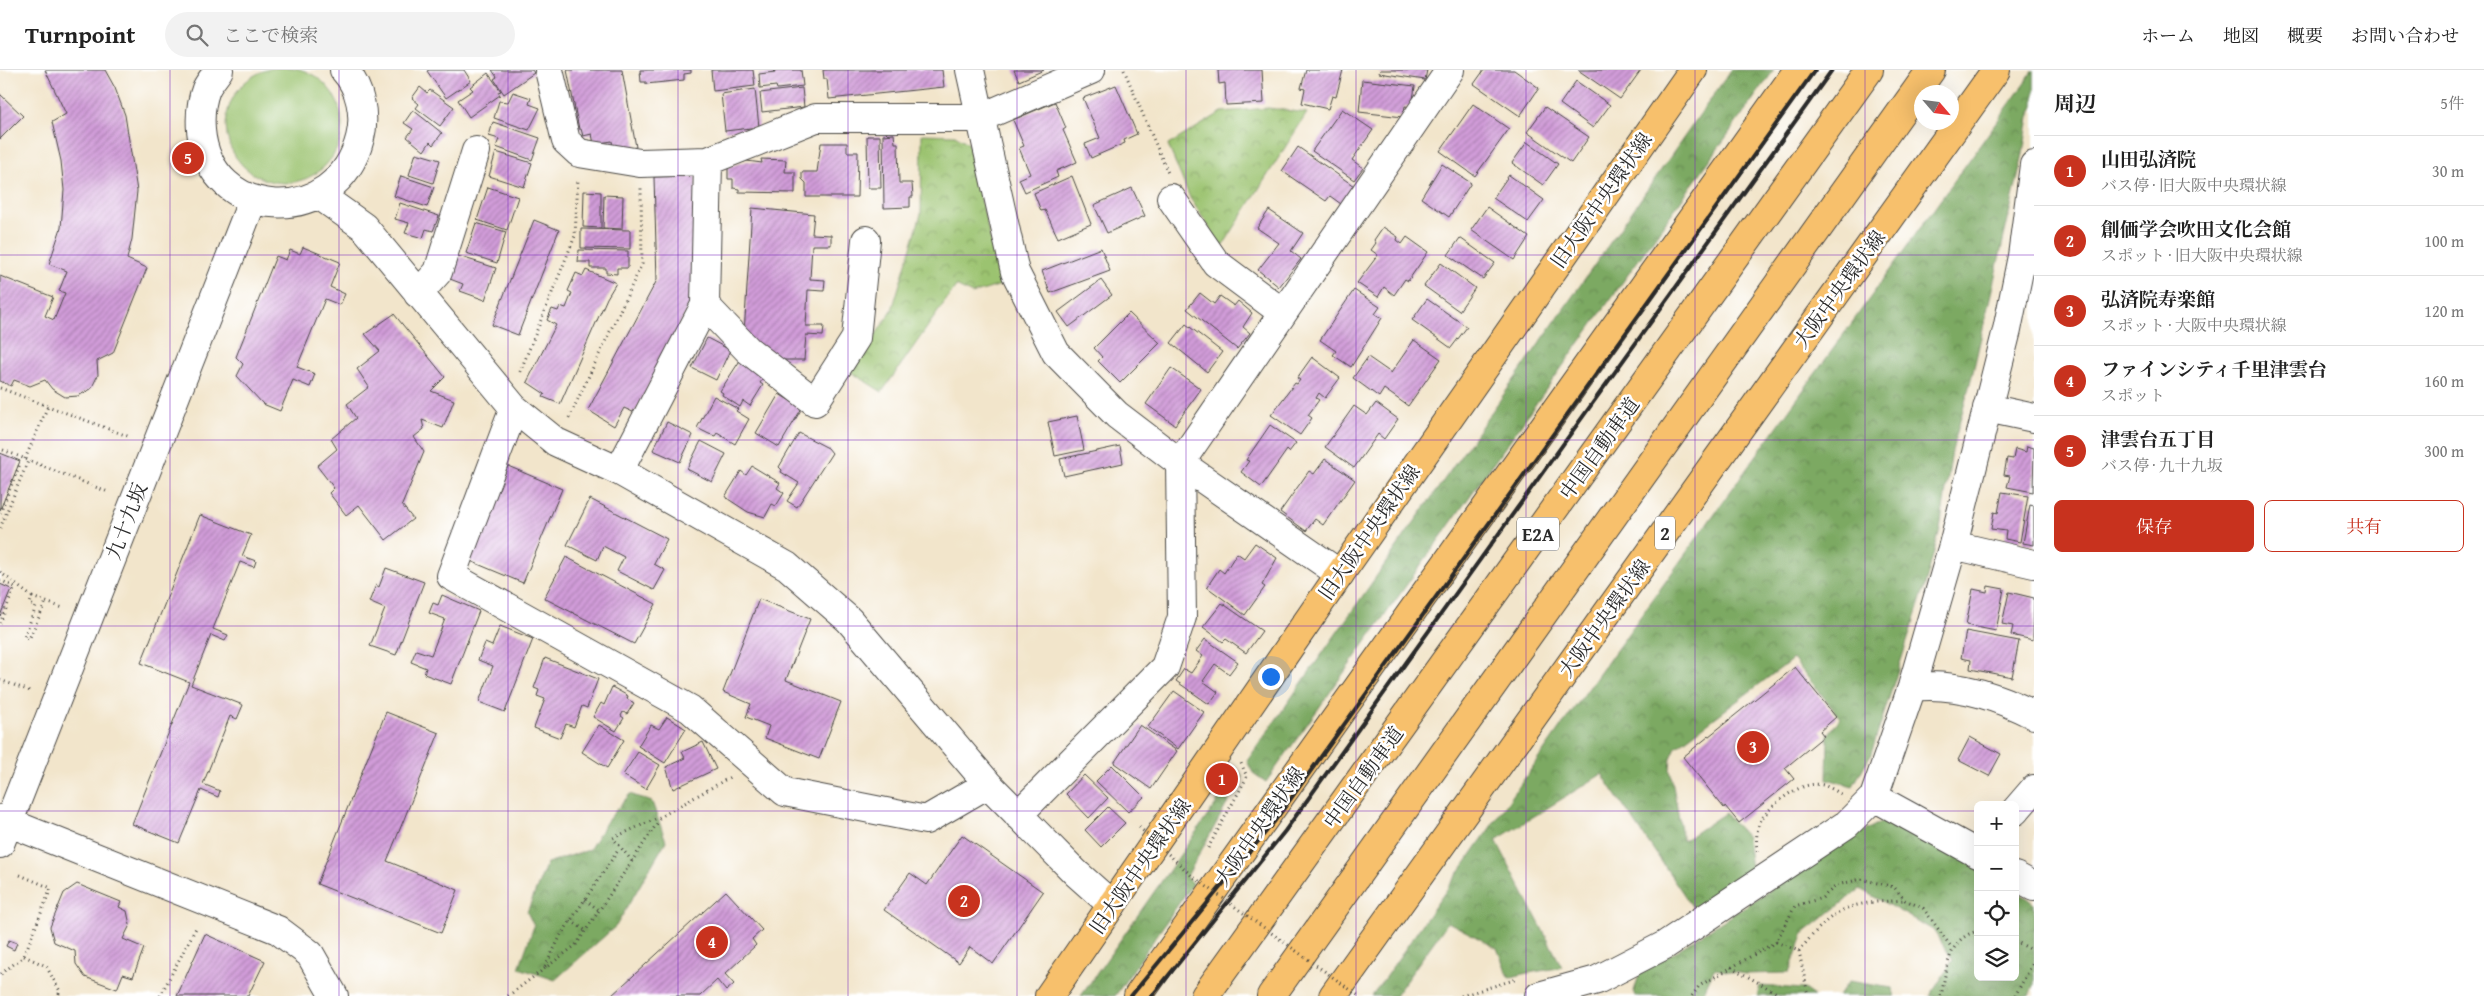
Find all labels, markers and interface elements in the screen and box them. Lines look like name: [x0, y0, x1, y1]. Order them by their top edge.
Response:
search box: [165, 12, 515, 57]
text: Turnpoint: [25, 17, 135, 52]
icon: search: [183, 21, 211, 49]
text: ここで検索: [223, 21, 318, 49]
text: ホーム: [2141, 22, 2195, 49]
text: 地図: [2223, 22, 2259, 49]
text: 概要: [2287, 22, 2323, 49]
text: お問い合わせ: [2351, 22, 2459, 49]
north arrow: [1914, 85, 1959, 130]
text: 周辺: [2054, 88, 2096, 119]
text: 5件: [2440, 91, 2464, 115]
street label: 旧大阪中央環状線: [1543, 126, 1659, 274]
pin: 5: [172, 139, 204, 177]
text: 山田弘済院: [2101, 145, 2196, 173]
text: 1: [2066, 159, 2074, 183]
text: 30 m: [2432, 159, 2464, 183]
text: バス停 · 旧大阪中央環状線: [2101, 173, 2287, 197]
text: 創価学会吹田文化会館: [2101, 215, 2291, 243]
street label: 大阪中央環状線: [1786, 224, 1892, 354]
text: 2: [2066, 229, 2074, 253]
text: 100 m: [2424, 229, 2464, 253]
text: スポット · 旧大阪中央環状線: [2101, 243, 2303, 267]
text: 弘済院寿楽館: [2101, 285, 2215, 313]
text: 3: [2066, 299, 2074, 323]
text: 120 m: [2424, 299, 2464, 323]
text: スポット · 大阪中央環状線: [2101, 313, 2287, 337]
text: ファインシティ千里津雲台: [2101, 355, 2327, 383]
text: 4: [2066, 369, 2074, 393]
text: 160 m: [2424, 369, 2464, 393]
text: スポット: [2101, 383, 2165, 407]
street label: 中国自動車道: [1552, 391, 1646, 505]
text: 津雲台五丁目: [2101, 425, 2215, 453]
text: 5: [2066, 439, 2074, 463]
text: 300 m: [2424, 439, 2464, 463]
text: バス停 · 九十九坂: [2101, 453, 2223, 477]
street label: 旧大阪中央環状線: [1311, 458, 1427, 606]
street label: 九十九坂: [98, 478, 154, 564]
button: 保存: [2054, 500, 2254, 552]
button: 共有: [2264, 500, 2464, 552]
road number: 2: [1655, 516, 1675, 549]
road number: E2A: [1517, 518, 1559, 550]
street label: 大阪中央環状線: [1551, 553, 1657, 683]
your location: [1258, 664, 1284, 690]
street label: 中国自動車道: [1316, 720, 1410, 834]
pin: 3: [1737, 728, 1769, 766]
pin: 1: [1206, 760, 1238, 798]
street label: 大阪中央環状線: [1207, 760, 1311, 892]
street label: 旧大阪中央環状線: [1082, 792, 1198, 940]
map controls: [1974, 801, 2019, 981]
button: +: [1974, 801, 2019, 846]
button: −: [1974, 846, 2019, 891]
pin: 2: [948, 882, 980, 920]
button: locate: [1974, 891, 2019, 936]
pin: 4: [696, 923, 728, 961]
button: layers: [1974, 936, 2019, 981]

